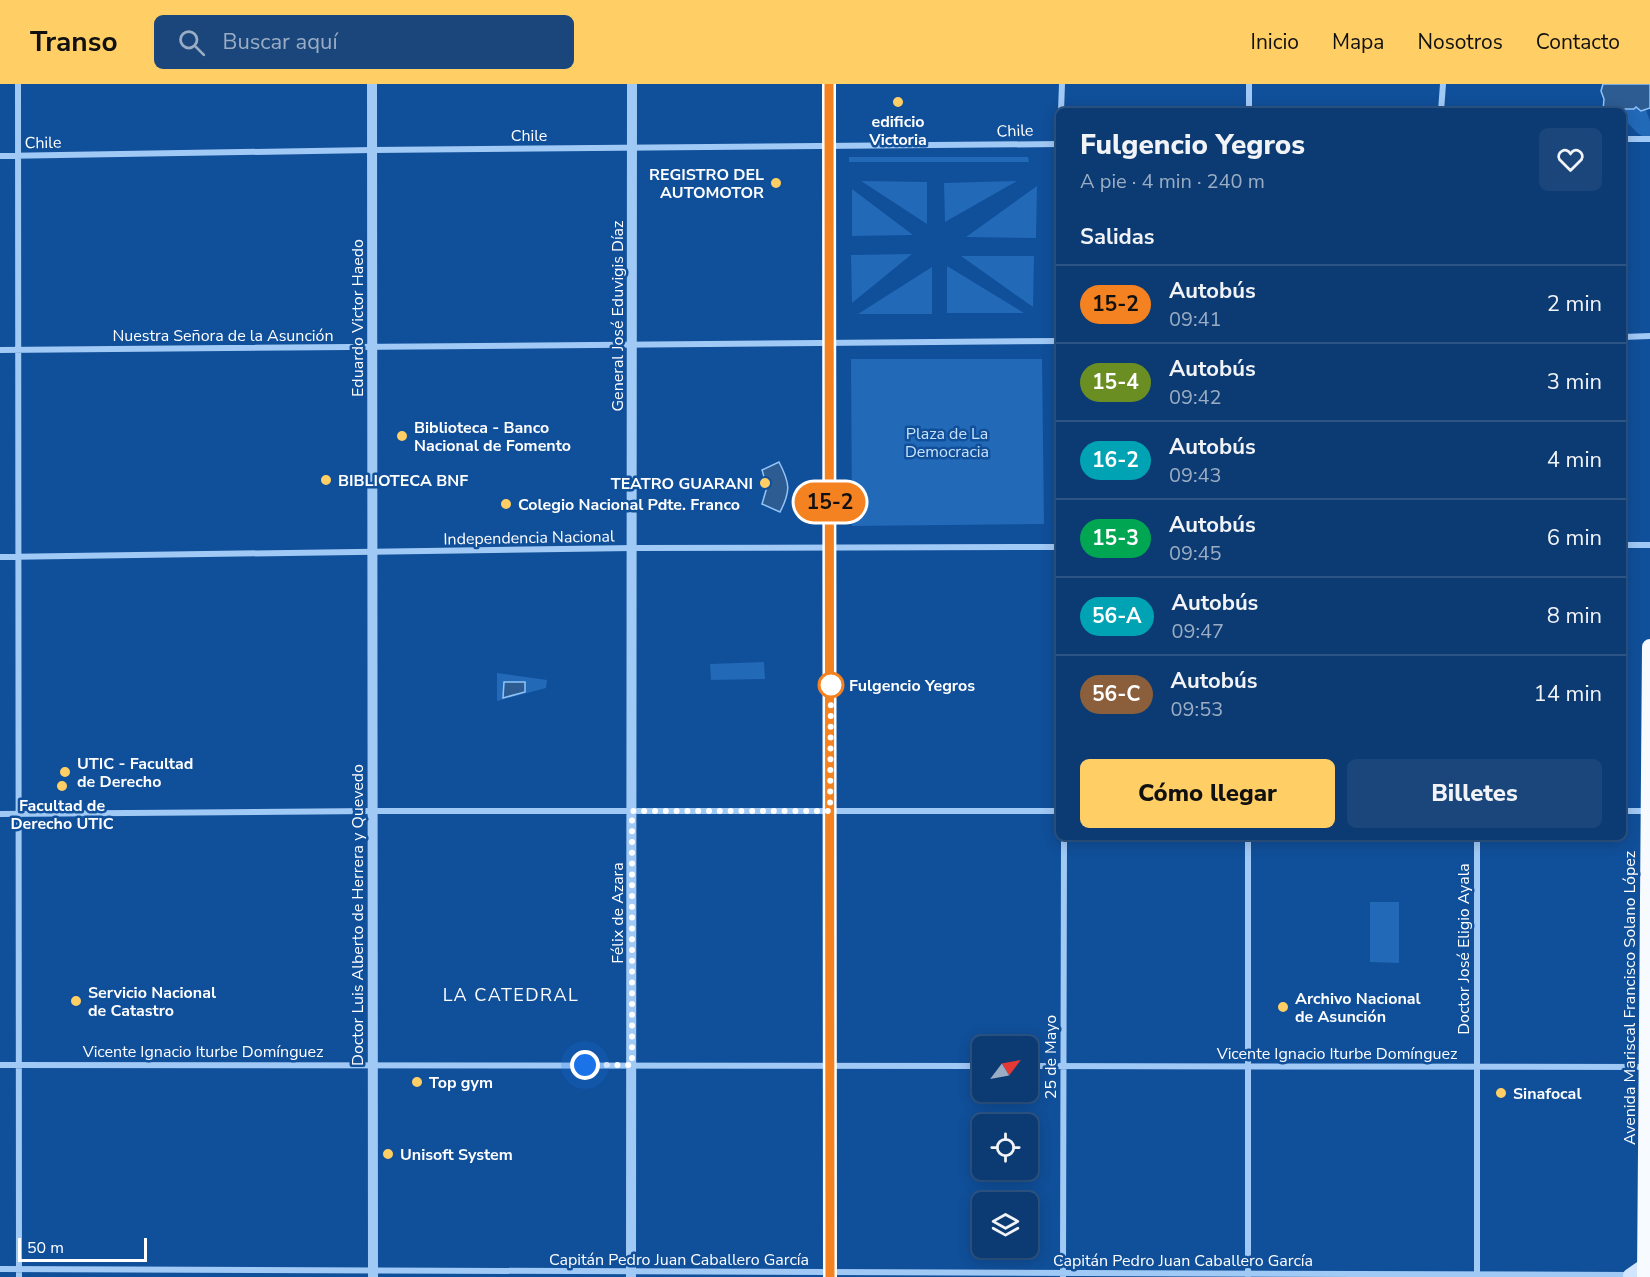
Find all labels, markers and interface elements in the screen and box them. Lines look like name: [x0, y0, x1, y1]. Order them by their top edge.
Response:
search box: [154, 15, 574, 69]
text: Transo: [30, 23, 118, 61]
icon: search: [175, 26, 208, 59]
text: Buscar aquí: [223, 27, 338, 57]
text: Inicio: [1251, 28, 1299, 56]
text: Mapa: [1332, 28, 1384, 56]
text: Nosotros: [1417, 28, 1503, 56]
text: Contacto: [1536, 28, 1620, 56]
marker: edificio Victoria: [891, 95, 905, 109]
place label: edificio Victoria: [868, 111, 927, 151]
street label: Chile: [996, 119, 1034, 143]
street label: Chile: [511, 125, 547, 147]
text: Fulgencio Yegros: [1080, 126, 1305, 164]
button: heart: [1539, 128, 1602, 191]
street label: Chile: [24, 132, 62, 154]
place label: REGISTRO DEL AUTOMOTOR: [649, 164, 764, 204]
text: A pie · 4 min · 240 m: [1080, 168, 1265, 195]
marker: REGISTRO DEL AUTOMOTOR: [769, 176, 783, 190]
street label: General José Eduvigis Díaz: [607, 221, 629, 412]
text: Salidas: [1080, 222, 1155, 252]
street label: Eduardo Victor Haedo: [347, 239, 369, 397]
text: Autobús: [1169, 276, 1256, 306]
text: 2 min: [1547, 289, 1602, 319]
text: 15-2: [1092, 290, 1139, 318]
text: 09:41: [1169, 306, 1221, 333]
street label: Nuestra Señora de la Asunción: [112, 325, 334, 347]
text: Autobús: [1169, 354, 1256, 384]
text: 3 min: [1547, 367, 1602, 397]
text: 15-4: [1092, 368, 1139, 396]
text: 09:42: [1169, 384, 1221, 411]
place label: Biblioteca - Banco Nacional de Fomento: [414, 417, 571, 457]
park label: Plaza de La Democracia: [905, 423, 989, 463]
marker: Biblioteca - Banco Nacional de Fomento: [395, 429, 409, 443]
text: Autobús: [1169, 432, 1256, 462]
text: 4 min: [1547, 445, 1602, 475]
text: 16-2: [1092, 446, 1139, 474]
text: 09:43: [1169, 462, 1221, 489]
place label: BIBLIOTECA BNF: [338, 470, 468, 492]
marker: BIBLIOTECA BNF: [319, 473, 333, 487]
place label: TEATRO GUARANI: [611, 473, 753, 495]
marker: TEATRO GUARANI: [758, 476, 772, 490]
line badge: 15-2: [788, 482, 872, 522]
text: 15-2: [807, 488, 853, 516]
place label: Colegio Nacional Pdte. Franco: [518, 494, 740, 516]
marker: Colegio Nacional Pdte. Franco: [499, 497, 513, 511]
text: Autobús: [1169, 510, 1256, 540]
text: 6 min: [1547, 523, 1602, 553]
text: 15-3: [1092, 524, 1139, 552]
street label: Independencia Nacional: [443, 526, 615, 550]
text: 09:45: [1169, 540, 1221, 567]
text: Autobús: [1172, 588, 1258, 618]
text: 8 min: [1547, 601, 1602, 631]
text: 56-A: [1092, 602, 1142, 630]
text: 09:47: [1172, 618, 1224, 645]
text: Autobús: [1171, 666, 1257, 696]
marker: Fulgencio Yegros: [818, 672, 844, 698]
place label: Fulgencio Yegros: [849, 675, 975, 697]
text: 14 min: [1534, 679, 1602, 709]
text: 56-C: [1092, 680, 1141, 708]
text: 09:53: [1171, 696, 1223, 723]
place label: UTIC - Facultad de Derecho: [77, 753, 193, 793]
button: Cómo llegar: [1080, 759, 1335, 828]
button: Billetes: [1347, 759, 1602, 828]
street label: Doctor Luis Alberto de Herrera y Quevedo: [347, 764, 369, 1066]
marker: UTIC - Facultad de Derecho: [58, 765, 72, 779]
marker: Facultad de Derecho UTIC: [55, 779, 69, 793]
place label: Facultad de Derecho UTIC: [10, 795, 114, 835]
street label: Avenida Mariscal Francisco Solano López: [1619, 851, 1641, 1145]
street label: Félix de Azara: [607, 862, 629, 964]
street label: Doctor José Eligio Ayala: [1453, 863, 1475, 1035]
place label: Servicio Nacional de Catastro: [88, 982, 216, 1022]
district label: LA CATEDRAL: [443, 983, 579, 1007]
place label: Archivo Nacional de Asunción: [1295, 988, 1421, 1028]
marker: Servicio Nacional de Catastro: [69, 994, 83, 1008]
marker: Archivo Nacional de Asunción: [1276, 1000, 1290, 1014]
street label: 25 de Mayo: [1040, 1015, 1062, 1099]
north arrow: [972, 1036, 1038, 1102]
map controls: [972, 1036, 1038, 1258]
street label: Vicente Ignacio Iturbe Domínguez: [82, 1041, 323, 1063]
street label: Vicente Ignacio Iturbe Domínguez: [1216, 1043, 1457, 1065]
your location: [570, 1050, 600, 1080]
place label: Top gym: [429, 1072, 493, 1094]
marker: Top gym: [410, 1075, 424, 1089]
place label: Sinafocal: [1513, 1083, 1581, 1105]
marker: Sinafocal: [1494, 1086, 1508, 1100]
button: locate: [972, 1114, 1038, 1180]
place label: Unisoft System: [400, 1144, 513, 1166]
marker: Unisoft System: [381, 1147, 395, 1161]
button: layers: [972, 1192, 1038, 1258]
scale bar: [18, 1235, 147, 1262]
text: 50 m: [27, 1237, 64, 1259]
street label: Capitán Pedro Juan Caballero García: [549, 1249, 809, 1271]
street label: Capitán Pedro Juan Caballero García: [1053, 1250, 1313, 1272]

